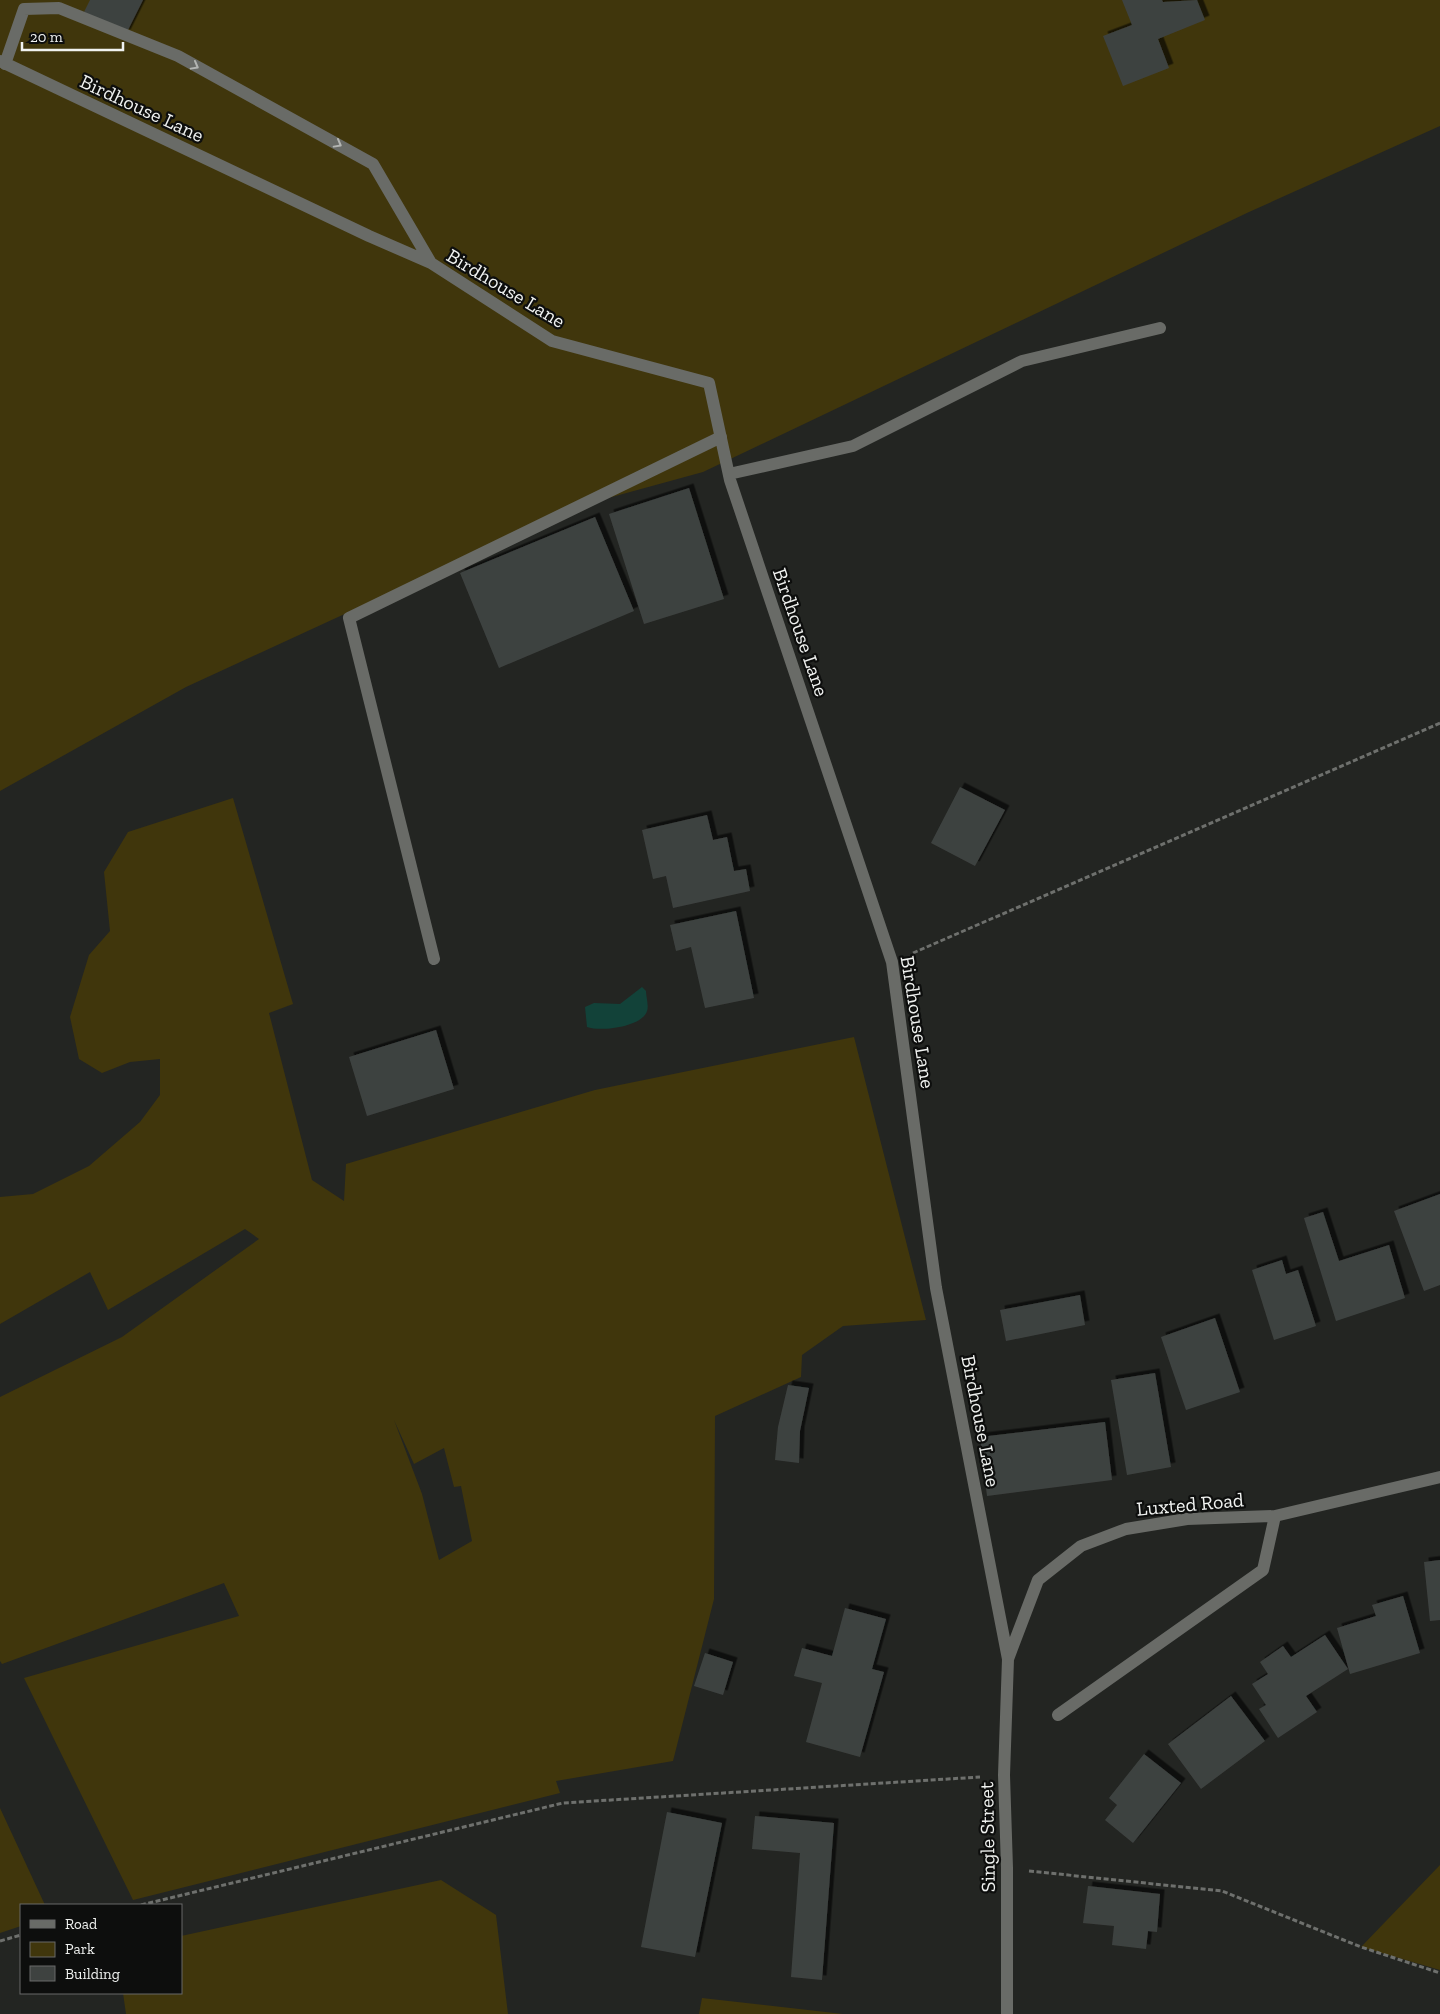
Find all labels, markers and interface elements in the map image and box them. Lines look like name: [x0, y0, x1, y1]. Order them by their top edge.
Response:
scale bar: [22, 20, 124, 52]
text: 20 m: [30, 28, 63, 46]
one-way arrow: [190, 60, 199, 70]
street label: Birdhouse Lane: [76, 69, 208, 147]
one-way arrow: [332, 138, 341, 148]
street label: Birdhouse Lane: [442, 243, 570, 333]
street label: Birdhouse Lane: [768, 565, 834, 699]
street label: Birdhouse Lane: [896, 954, 940, 1090]
street label: Birdhouse Lane: [956, 1353, 1006, 1489]
street label: Luxted Road: [1135, 1487, 1245, 1521]
street label: Single Street: [974, 1781, 1000, 1893]
legend: [20, 1904, 182, 1994]
text: Road: [65, 1915, 98, 1933]
text: Park: [65, 1940, 95, 1958]
text: Building: [65, 1965, 120, 1983]

